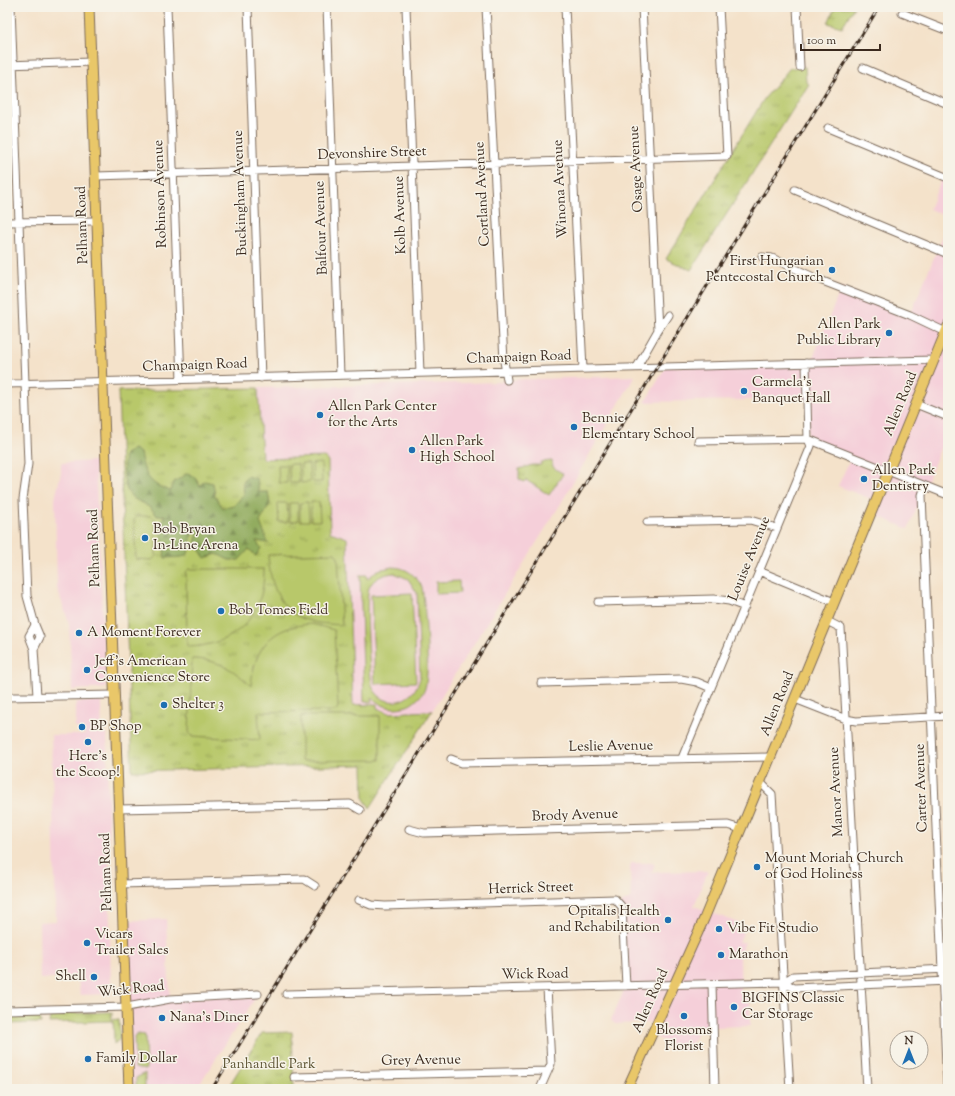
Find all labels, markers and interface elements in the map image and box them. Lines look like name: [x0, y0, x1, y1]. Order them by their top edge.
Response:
scale bar: [801, 26, 880, 52]
text: 100 m: [807, 32, 836, 50]
street label: Osage Avenue: [625, 125, 649, 213]
street label: Buckingham Avenue: [229, 130, 253, 256]
street label: Winona Avenue: [548, 139, 574, 239]
street label: Robinson Avenue: [149, 140, 173, 248]
street label: Cortland Avenue: [470, 141, 496, 247]
street label: Devonshire Street: [317, 142, 427, 166]
street label: Kolb Avenue: [390, 175, 412, 255]
street label: Balfour Avenue: [310, 180, 334, 276]
street label: Pelham Road: [72, 185, 94, 265]
place label: First Hungarian Pentecostal Church: [706, 252, 824, 288]
marker: First Hungarian Pentecostal Church: [827, 265, 837, 275]
place label: Allen Park Public Library: [797, 315, 881, 351]
marker: Allen Park Public Library: [884, 328, 894, 338]
street label: Champaign Road: [466, 346, 572, 370]
street label: Champaign Road: [142, 354, 248, 378]
street label: Allen Road: [879, 369, 923, 439]
place label: Carmela's Banquet Hall: [752, 373, 831, 409]
marker: Carmela's Banquet Hall: [739, 386, 749, 396]
place label: Allen Park Center for the Arts: [328, 397, 437, 433]
place label: Bennie Elementary School: [582, 409, 695, 445]
marker: Allen Park Center for the Arts: [315, 410, 325, 420]
marker: Bennie Elementary School: [569, 422, 579, 432]
place label: Allen Park High School: [420, 432, 495, 468]
marker: Allen Park High School: [407, 445, 417, 455]
place label: Allen Park Dentistry: [872, 461, 936, 497]
marker: Allen Park Dentistry: [859, 474, 869, 484]
street label: Pelham Road: [84, 508, 106, 588]
street label: Louise Avenue: [724, 514, 776, 604]
place label: Bob Bryan In-Line Arena: [153, 520, 239, 556]
marker: Bob Bryan In-Line Arena: [140, 533, 150, 543]
place label: Bob Tomes Field: [229, 601, 328, 621]
marker: Bob Tomes Field: [216, 606, 226, 616]
place label: A Moment Forever: [87, 623, 202, 643]
marker: A Moment Forever: [74, 628, 84, 638]
place label: Jeff's American Convenience Store: [94, 652, 210, 688]
marker: Jeff's American Convenience Store: [82, 665, 92, 675]
street label: Allen Road: [756, 669, 800, 739]
place label: Shelter 3: [172, 695, 224, 715]
marker: Shelter 3: [159, 700, 169, 710]
place label: BP Shop: [90, 717, 142, 737]
marker: BP Shop: [77, 722, 87, 732]
street label: Leslie Avenue: [569, 736, 653, 758]
marker: Here's the Scoop!: [83, 737, 93, 747]
street label: Carter Avenue: [910, 743, 934, 833]
street label: Manor Avenue: [825, 746, 849, 838]
place label: Here's the Scoop!: [56, 747, 120, 783]
street label: Brody Avenue: [532, 805, 618, 827]
street label: Pelham Road: [96, 832, 118, 912]
place label: Mount Moriah Church of God Holiness: [765, 849, 904, 885]
marker: Mount Moriah Church of God Holiness: [752, 862, 762, 872]
street label: Herrick Street: [488, 878, 574, 900]
place label: Opitalis Health and Rehabilitation: [549, 902, 660, 938]
marker: Opitalis Health and Rehabilitation: [663, 915, 673, 925]
place label: Vibe Fit Studio: [727, 919, 819, 939]
marker: Vibe Fit Studio: [714, 924, 724, 934]
place label: Vicars Trailer Sales: [95, 925, 168, 961]
marker: Vicars Trailer Sales: [82, 938, 92, 948]
place label: Marathon: [729, 945, 789, 965]
marker: Marathon: [716, 950, 726, 960]
street label: Wick Road: [501, 964, 569, 986]
street label: Allen Road: [628, 966, 674, 1036]
place label: Shell: [55, 967, 86, 987]
marker: Shell: [89, 972, 99, 982]
street label: Wick Road: [97, 977, 165, 1003]
place label: BIGFINS Classic Car Storage: [742, 989, 845, 1025]
marker: BIGFINS Classic Car Storage: [729, 1002, 739, 1012]
place label: Nana's Diner: [170, 1008, 250, 1028]
marker: Blossoms Florist: [679, 1011, 689, 1021]
marker: Nana's Diner: [157, 1013, 167, 1023]
place label: Blossoms Florist: [656, 1021, 712, 1057]
north arrow: [889, 1030, 929, 1070]
text: N: [904, 1033, 914, 1049]
place label: Family Dollar: [96, 1049, 178, 1069]
street label: Grey Avenue: [381, 1050, 461, 1072]
marker: Family Dollar: [83, 1054, 93, 1064]
park label: Panhandle Park: [222, 1055, 316, 1075]

